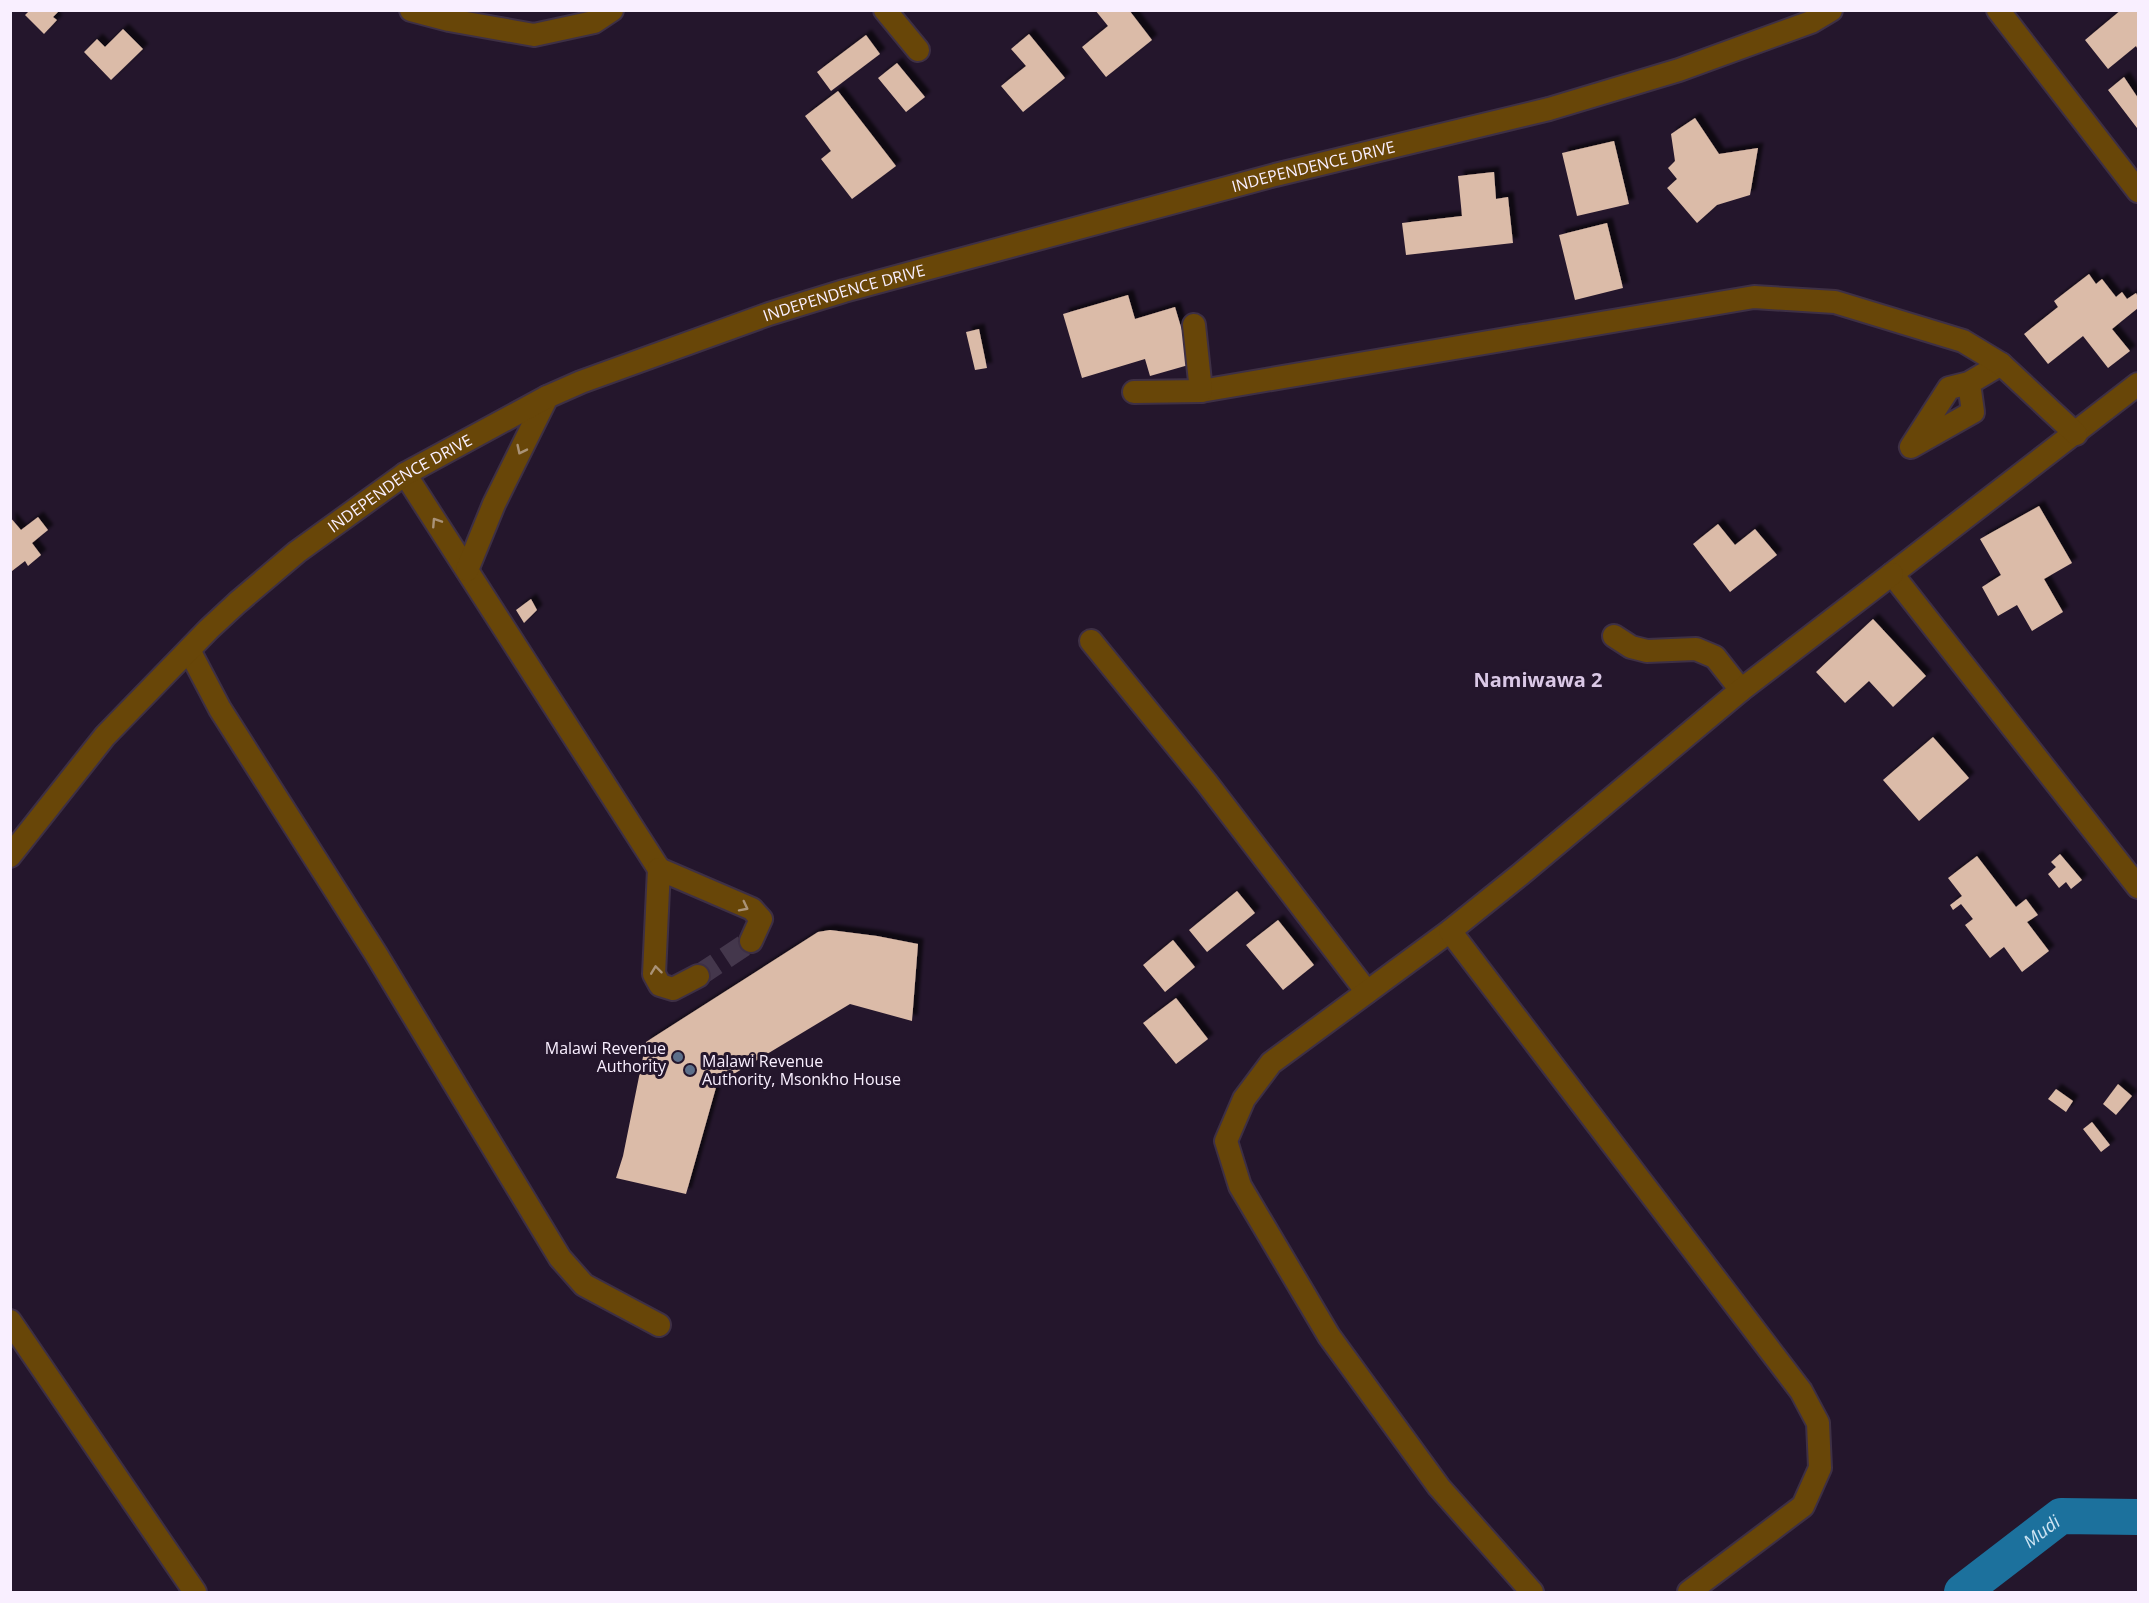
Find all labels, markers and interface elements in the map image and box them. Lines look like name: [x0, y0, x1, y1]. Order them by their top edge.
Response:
street label: INDEPENDENCE DRIVE: [1229, 136, 1397, 197]
street label: INDEPENDENCE DRIVE: [760, 259, 927, 326]
street label: INDEPENDENCE DRIVE: [323, 429, 476, 538]
one-way arrow: [517, 443, 528, 454]
one-way arrow: [432, 518, 444, 528]
district label: Namiwawa 2: [1473, 666, 1603, 693]
one-way arrow: [738, 899, 749, 911]
one-way arrow: [650, 965, 662, 974]
place label: Malawi Revenue Authority: [545, 1037, 667, 1077]
marker: Malawi Revenue Authority: [671, 1050, 685, 1064]
place label: Malawi Revenue Authority, Msonkho House: [702, 1050, 901, 1090]
marker: Malawi Revenue Authority, Msonkho House: [683, 1063, 697, 1077]
water label: Mudi: [2018, 1509, 2065, 1553]

